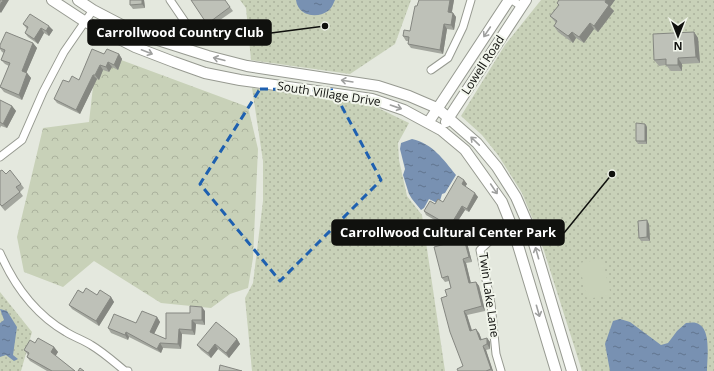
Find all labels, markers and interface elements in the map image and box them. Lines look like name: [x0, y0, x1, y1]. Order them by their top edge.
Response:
north arrow: [658, 16, 698, 56]
callout: Carrollwood Country Club: [88, 20, 271, 45]
text: Carrollwood Country Club: [96, 23, 264, 41]
one-way arrow: [483, 27, 492, 38]
street label: Lowell Road: [457, 32, 508, 98]
text: N: [674, 39, 682, 54]
one-way arrow: [141, 49, 153, 57]
one-way arrow: [213, 55, 226, 62]
street label: South Village Drive: [276, 77, 382, 110]
one-way arrow: [341, 77, 354, 85]
one-way arrow: [390, 104, 402, 112]
one-way arrow: [470, 136, 480, 146]
one-way arrow: [490, 183, 498, 195]
callout: Carrollwood Cultural Center Park: [332, 220, 564, 245]
text: Carrollwood Cultural Center Park: [340, 223, 557, 241]
one-way arrow: [533, 247, 540, 260]
street label: Twin Lake Lane: [475, 251, 504, 339]
one-way arrow: [535, 304, 542, 317]

